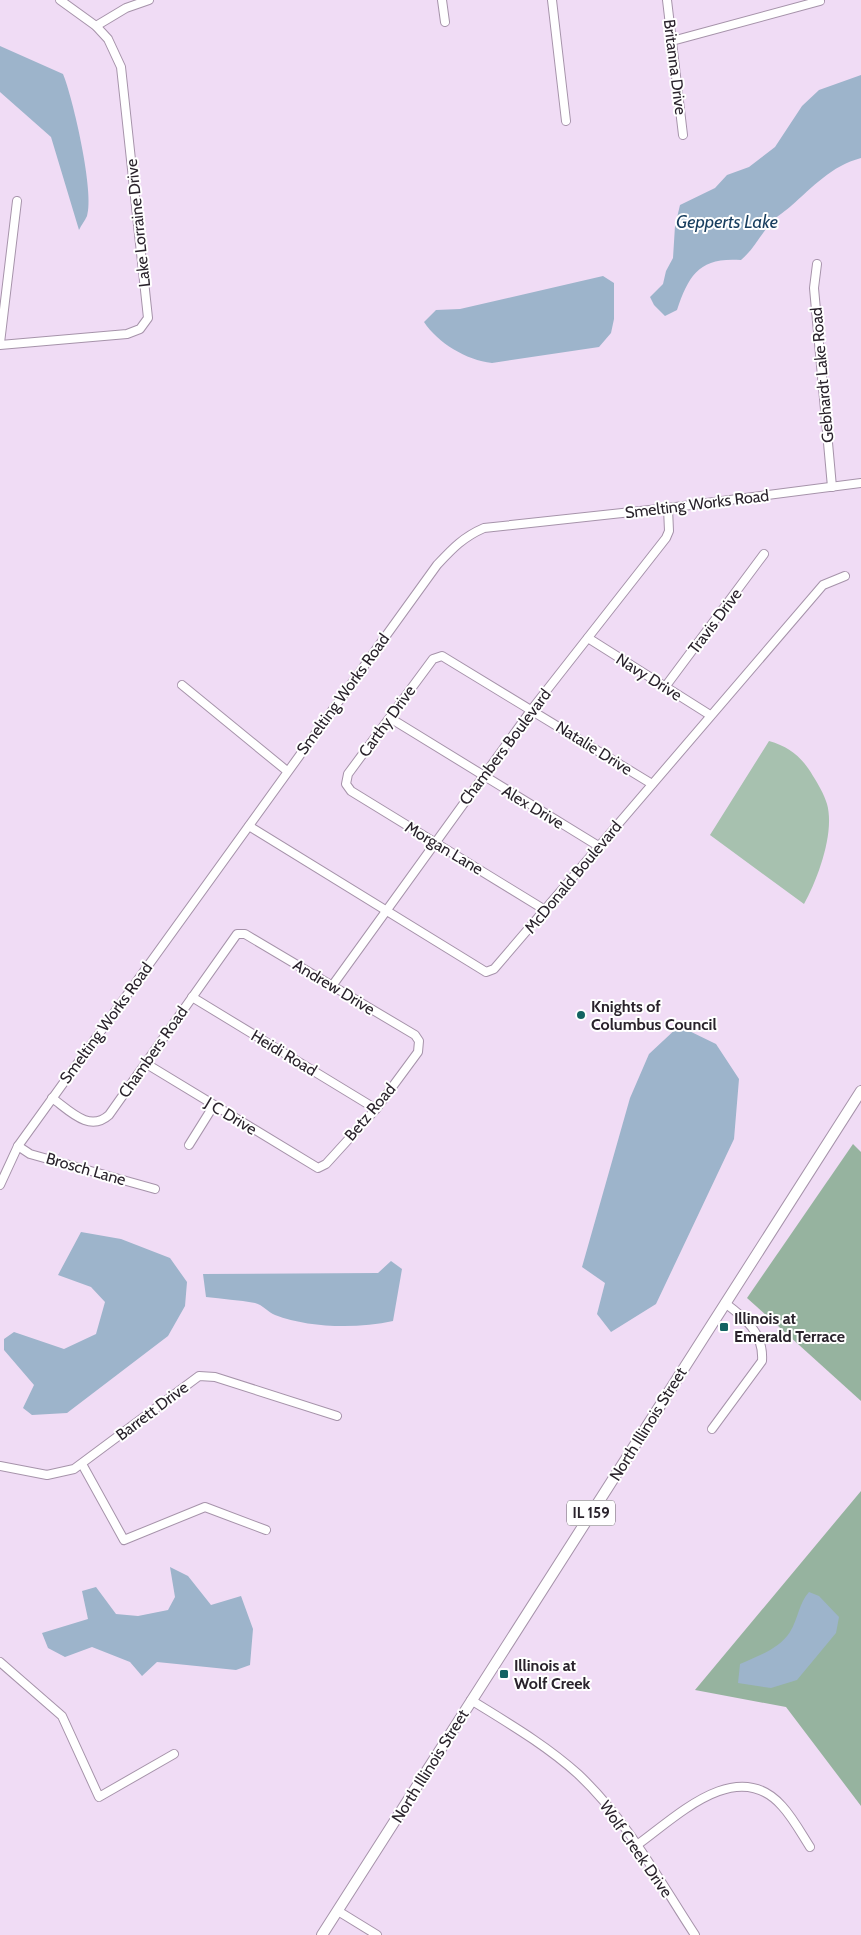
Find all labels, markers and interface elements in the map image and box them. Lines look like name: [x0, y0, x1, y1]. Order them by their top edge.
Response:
street label: Britanna Drive: [660, 18, 690, 116]
street label: Lake Lorraine Drive: [122, 158, 154, 288]
water label: Gepperts Lake: [676, 211, 778, 233]
street label: Gebhardt Lake Road: [807, 307, 837, 443]
street label: Smelting Works Road: [624, 486, 770, 522]
street label: Travis Drive: [684, 585, 746, 657]
street label: Smelting Works Road: [293, 630, 393, 758]
street label: Navy Drive: [613, 649, 685, 705]
street label: Carthy Drive: [355, 681, 419, 761]
street label: Chambers Boulevard: [455, 685, 555, 809]
street label: Natalie Drive: [552, 717, 636, 779]
street label: Alex Drive: [499, 781, 567, 833]
street label: Morgan Lane: [402, 817, 486, 879]
street label: McDonald Boulevard: [520, 817, 626, 937]
street label: Andrew Drive: [290, 955, 378, 1019]
street label: Smelting Works Road: [56, 959, 156, 1087]
place label: Knights of Columbus Council: [591, 997, 717, 1034]
street label: Chambers Road: [114, 1003, 192, 1101]
marker: Knights of Columbus Council: [575, 1009, 587, 1021]
street label: Heidi Road: [248, 1026, 320, 1080]
street label: Betz Road: [341, 1079, 399, 1145]
street label: J C Drive: [201, 1093, 260, 1139]
street label: Brosch Lane: [44, 1149, 128, 1189]
place label: Illinois at Emerald Terrace: [734, 1309, 845, 1346]
marker: Illinois at Emerald Terrace: [718, 1321, 730, 1333]
street label: North Illinois Street: [606, 1363, 691, 1484]
street label: Barrett Drive: [112, 1378, 192, 1444]
road number: IL 159: [567, 1500, 615, 1526]
place label: Illinois at Wolf Creek: [514, 1656, 590, 1693]
marker: Illinois at Wolf Creek: [498, 1668, 510, 1680]
street label: North Illinois Street: [388, 1705, 473, 1826]
street label: Wolf Creek Drive: [596, 1797, 676, 1901]

